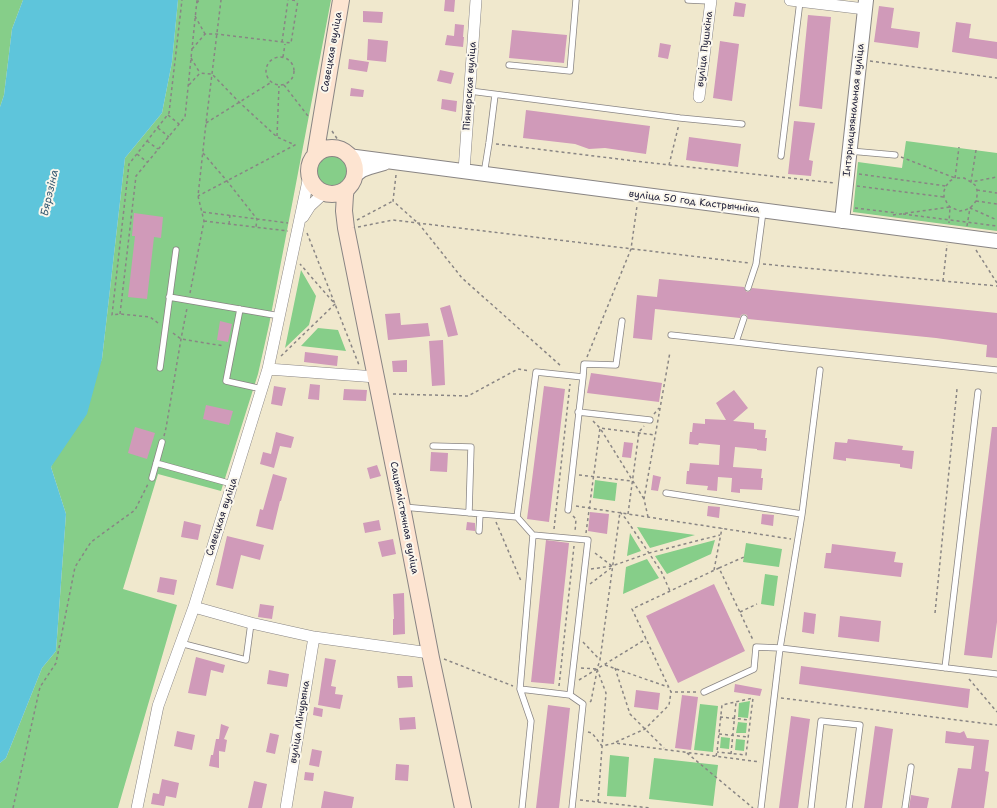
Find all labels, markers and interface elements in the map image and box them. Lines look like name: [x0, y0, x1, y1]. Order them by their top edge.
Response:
street label: вуліца Пушкіна: [694, 10, 716, 88]
street label: Савецкая вуліца: [319, 11, 345, 93]
street label: Піянерская вуліца: [461, 41, 479, 131]
street label: Інтэрнацыянальная вуліца: [841, 43, 867, 177]
water label: Бярэзіна: [38, 169, 62, 217]
street label: вуліца 50 год Кастрычніка: [628, 188, 760, 216]
street label: Сацыялістычная вуліца: [387, 461, 421, 575]
street label: Савецкая вуліца: [204, 477, 240, 557]
street label: вуліца Мічурына: [288, 680, 312, 764]

